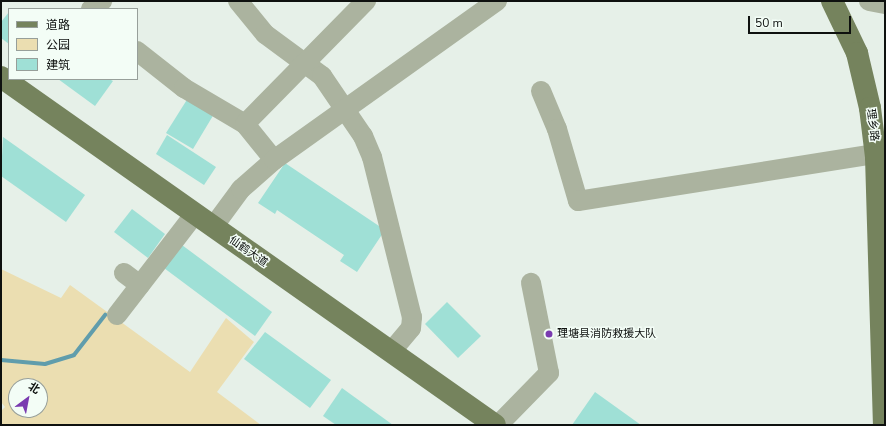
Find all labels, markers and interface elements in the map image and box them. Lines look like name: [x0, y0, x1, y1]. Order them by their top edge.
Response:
legend: [8, 8, 138, 80]
scale bar: [750, 8, 853, 34]
text: 50 m: [755, 15, 783, 31]
text: 道路: [46, 17, 70, 33]
text: 公园: [46, 37, 70, 53]
text: 建筑: [46, 57, 70, 73]
street label: 理乡路: [863, 108, 881, 142]
street label: 仙鹤大道: [226, 234, 270, 270]
place label: 理塘县消防救援大队: [557, 327, 656, 341]
marker: 理塘县消防救援大队: [544, 329, 554, 339]
north arrow: [8, 378, 48, 418]
text: 北: [25, 379, 43, 398]

